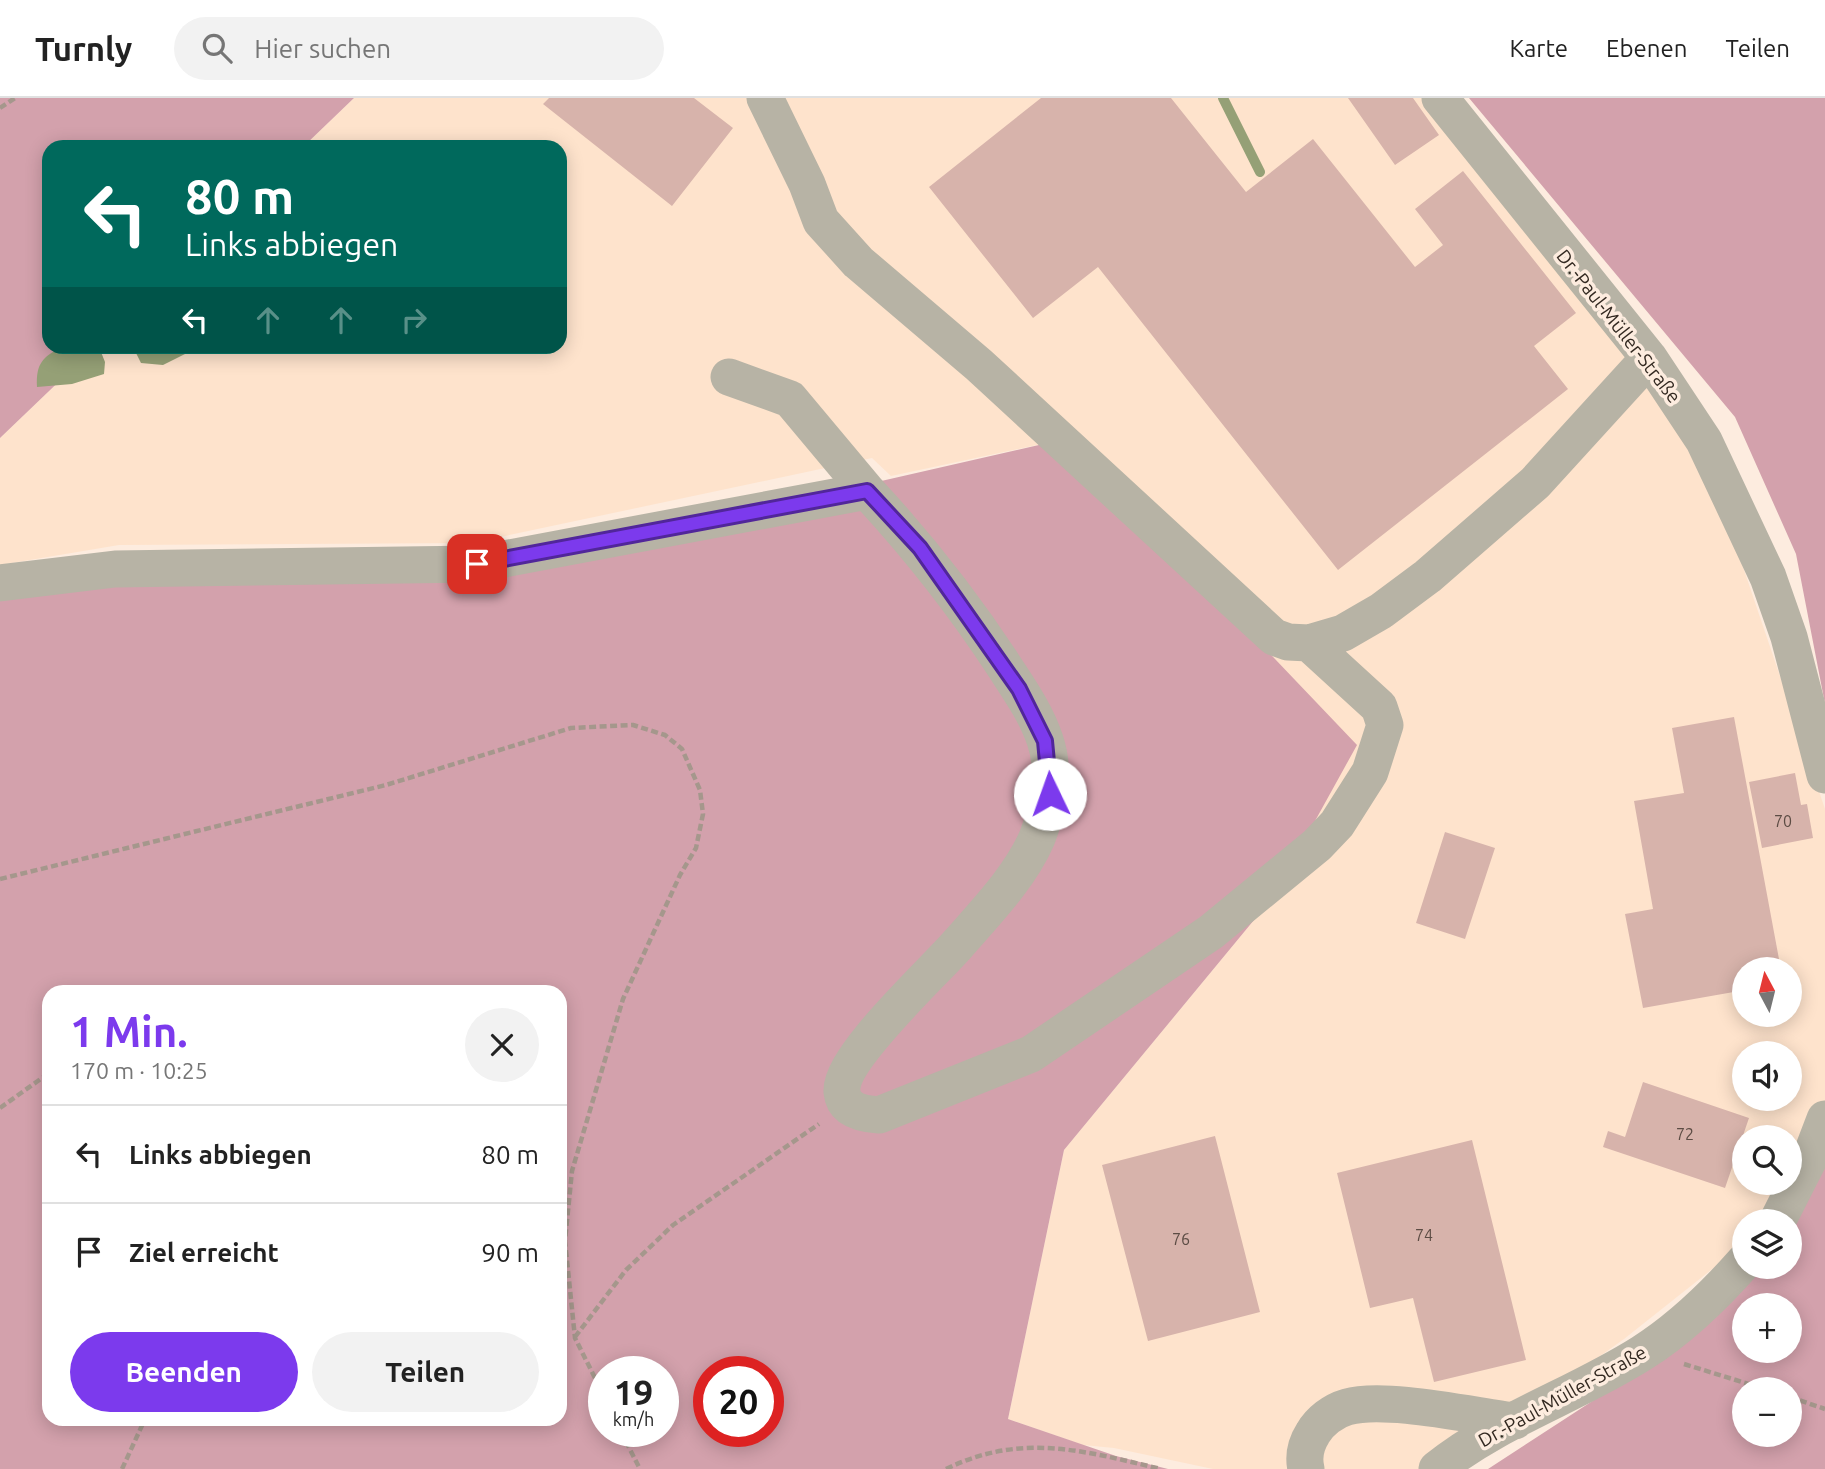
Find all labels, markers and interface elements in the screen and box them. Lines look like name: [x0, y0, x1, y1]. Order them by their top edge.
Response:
search box: [174, 17, 664, 80]
icon: search: [198, 29, 236, 67]
text: Turnly: [35, 30, 132, 67]
text: Hier suchen: [254, 34, 391, 63]
text: Karte: [1509, 35, 1568, 62]
text: Ebenen: [1606, 35, 1687, 62]
text: Teilen: [1725, 35, 1790, 62]
icon: left: [70, 168, 161, 259]
text: 80 m: [185, 168, 294, 223]
text: Links abbiegen: [185, 226, 398, 262]
street label: Dr.-Paul-Müller-Straße: [1552, 245, 1686, 407]
icon: left: [176, 301, 214, 339]
icon: ahead: [249, 301, 287, 339]
icon: ahead: [322, 301, 360, 339]
icon: right: [395, 301, 433, 339]
pin: [447, 534, 507, 594]
icon: arrive: [458, 545, 496, 583]
position arrow: [1013, 757, 1087, 831]
house number: 70: [1774, 812, 1792, 830]
north arrow: [1732, 957, 1802, 1027]
map controls: [1732, 957, 1802, 1447]
text: 1 Min.: [70, 1008, 188, 1055]
button: close: [465, 1008, 539, 1082]
button: sound: [1732, 1041, 1802, 1111]
text: 170 m · 10:25: [70, 1058, 208, 1083]
house number: 72: [1676, 1125, 1694, 1143]
button: search: [1732, 1125, 1802, 1195]
icon: left: [70, 1135, 108, 1173]
text: Links abbiegen: [129, 1140, 312, 1169]
text: 80 m: [481, 1140, 539, 1169]
button: layers: [1732, 1209, 1802, 1279]
house number: 74: [1415, 1226, 1433, 1244]
house number: 76: [1172, 1230, 1190, 1248]
icon: arrive: [70, 1233, 108, 1271]
text: Ziel erreicht: [129, 1238, 279, 1267]
text: 90 m: [481, 1238, 539, 1267]
button: +: [1732, 1293, 1802, 1363]
button: Beenden: [70, 1332, 298, 1412]
button: Teilen: [312, 1332, 539, 1412]
street label: Dr.-Paul-Müller-Straße: [1474, 1341, 1650, 1451]
speed limit sign: 20: [693, 1356, 784, 1447]
text: 19: [614, 1372, 653, 1412]
button: −: [1732, 1377, 1802, 1447]
text: km/h: [613, 1409, 654, 1429]

